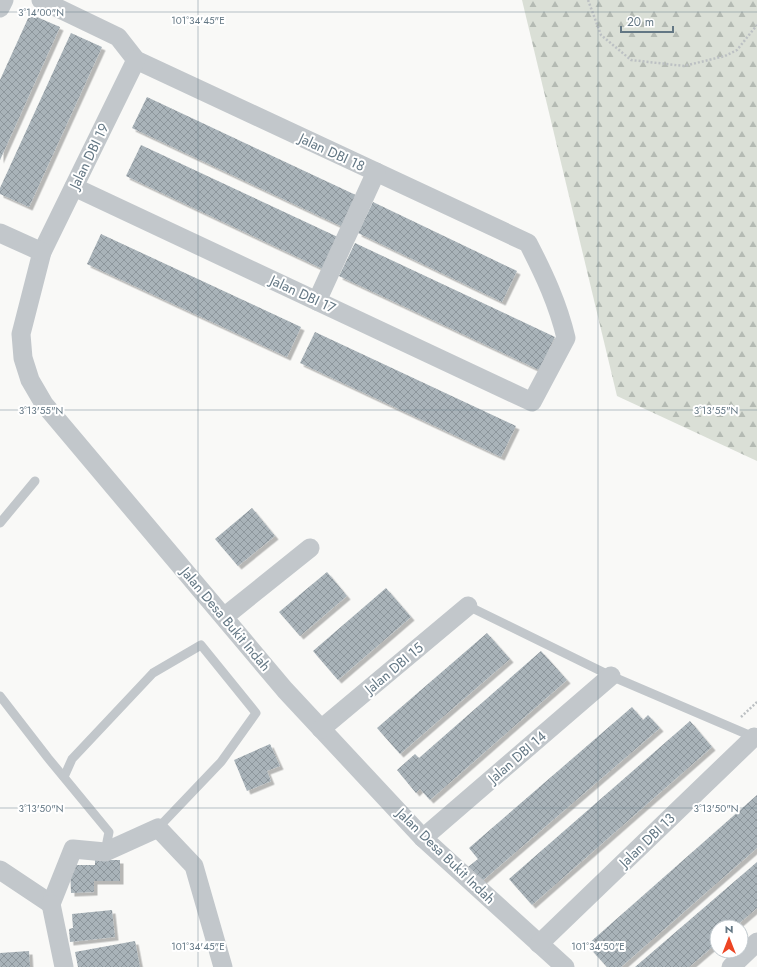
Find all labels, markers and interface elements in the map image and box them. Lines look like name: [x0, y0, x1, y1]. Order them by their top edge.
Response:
text: 3°14'00"N: [18, 5, 64, 20]
scale bar: [621, 8, 673, 34]
text: 101°34'45"E: [171, 13, 225, 28]
text: 20 m: [627, 13, 654, 31]
street label: Jalan DBI 19: [64, 120, 114, 194]
street label: Jalan DBI 18: [294, 127, 368, 176]
street label: Jalan DBI 17: [265, 269, 340, 318]
text: 3°13'55"N: [19, 403, 63, 418]
text: 3°13'55"N: [694, 403, 738, 418]
street label: Jalan Desa Bukit Indah: [175, 561, 276, 675]
street label: Jalan DBI 15: [359, 638, 428, 700]
street label: Jalan DBI 14: [482, 726, 550, 789]
text: 3°13'50"N: [18, 801, 64, 816]
text: 3°13'50"N: [693, 801, 739, 816]
street label: Jalan Desa Bukit Indah: [391, 802, 500, 908]
street label: Jalan DBI 13: [613, 808, 680, 873]
north arrow: [709, 919, 749, 959]
text: N: [725, 921, 733, 937]
text: 101°34'45"E: [171, 939, 225, 954]
text: 101°34'50"E: [571, 939, 625, 954]

